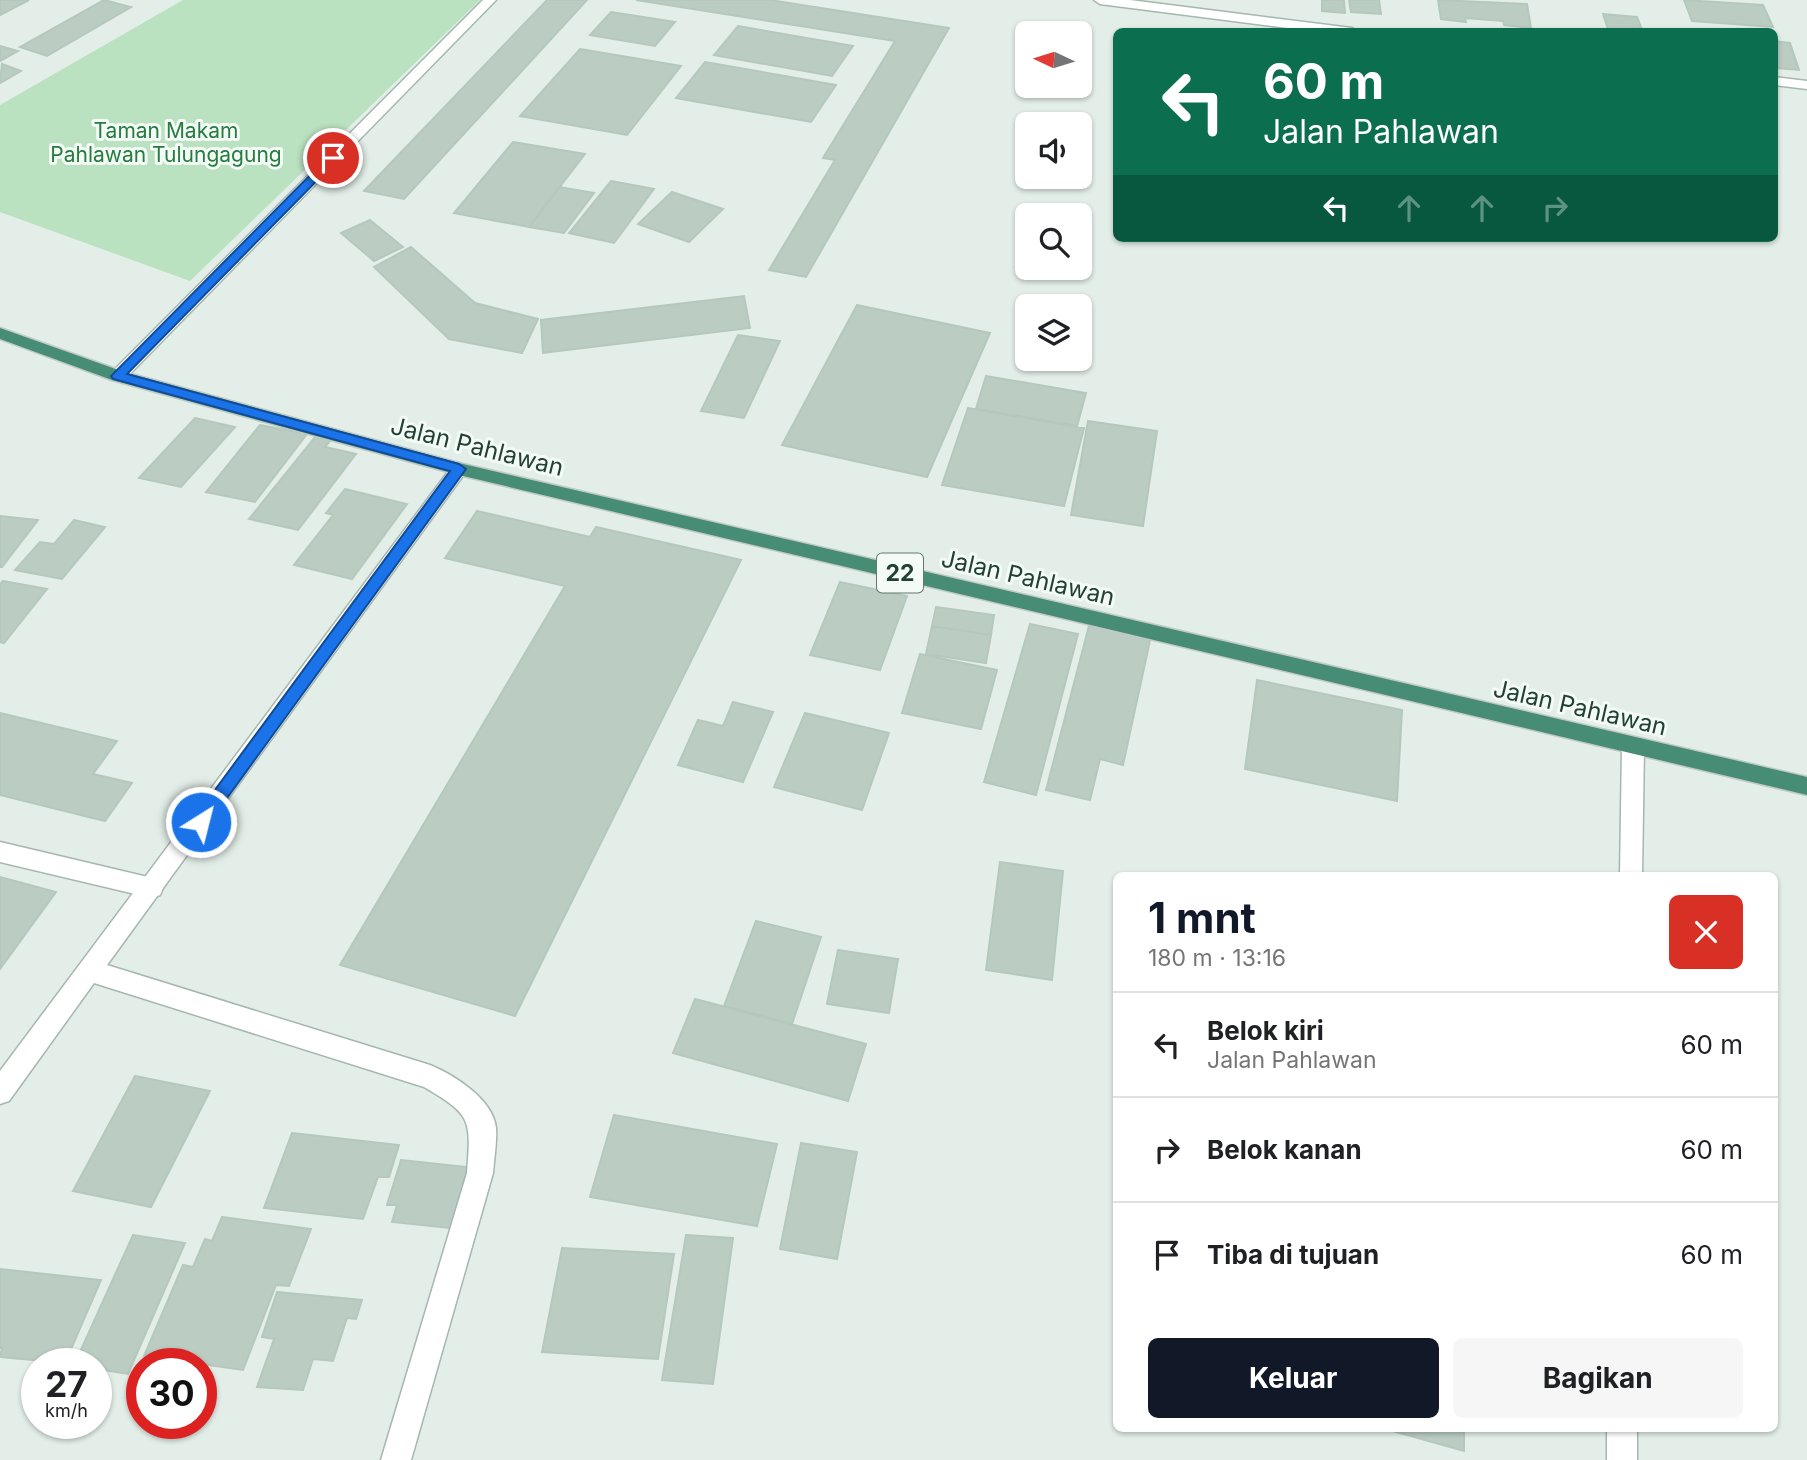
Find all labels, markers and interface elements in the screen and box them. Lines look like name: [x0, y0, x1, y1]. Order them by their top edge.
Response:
north arrow: [1015, 21, 1092, 98]
map controls: [1015, 21, 1092, 371]
text: 60 m: [1263, 52, 1384, 111]
icon: left: [1148, 56, 1239, 147]
button: sound: [1015, 112, 1092, 189]
text: Jalan Pahlawan: [1263, 112, 1499, 151]
park label: Taman Makam Pahlawan Tulungagung: [50, 118, 282, 167]
pin: [303, 128, 363, 188]
icon: arrive: [314, 139, 352, 177]
icon: left: [1317, 189, 1355, 227]
icon: ahead: [1390, 189, 1428, 227]
icon: ahead: [1463, 189, 1501, 227]
icon: right: [1536, 189, 1574, 227]
button: search: [1015, 203, 1092, 280]
button: layers: [1015, 294, 1092, 371]
street label: Jalan Pahlawan: [388, 411, 566, 482]
street label: Jalan Pahlawan: [939, 543, 1118, 612]
road number: 22: [877, 554, 923, 593]
street label: Jalan Pahlawan: [1491, 673, 1670, 742]
position arrow: [164, 785, 238, 859]
text: 1 mnt: [1148, 892, 1256, 943]
button: close: [1669, 895, 1743, 969]
text: 180 m · 13:16: [1148, 944, 1286, 972]
text: Belok kiri: [1207, 1015, 1324, 1046]
icon: left: [1148, 1026, 1186, 1064]
text: 60 m: [1680, 1029, 1743, 1060]
text: Jalan Pahlawan: [1207, 1046, 1377, 1074]
icon: right: [1148, 1131, 1186, 1169]
text: Belok kanan: [1207, 1134, 1362, 1165]
text: 60 m: [1680, 1134, 1743, 1165]
icon: arrive: [1148, 1236, 1186, 1274]
text: Tiba di tujuan: [1207, 1239, 1379, 1270]
text: 60 m: [1680, 1239, 1743, 1270]
button: Keluar: [1148, 1338, 1439, 1418]
button: Bagikan: [1453, 1338, 1743, 1418]
speed limit sign: 30: [126, 1348, 217, 1439]
text: 27: [45, 1363, 88, 1405]
text: km/h: [45, 1400, 88, 1421]

